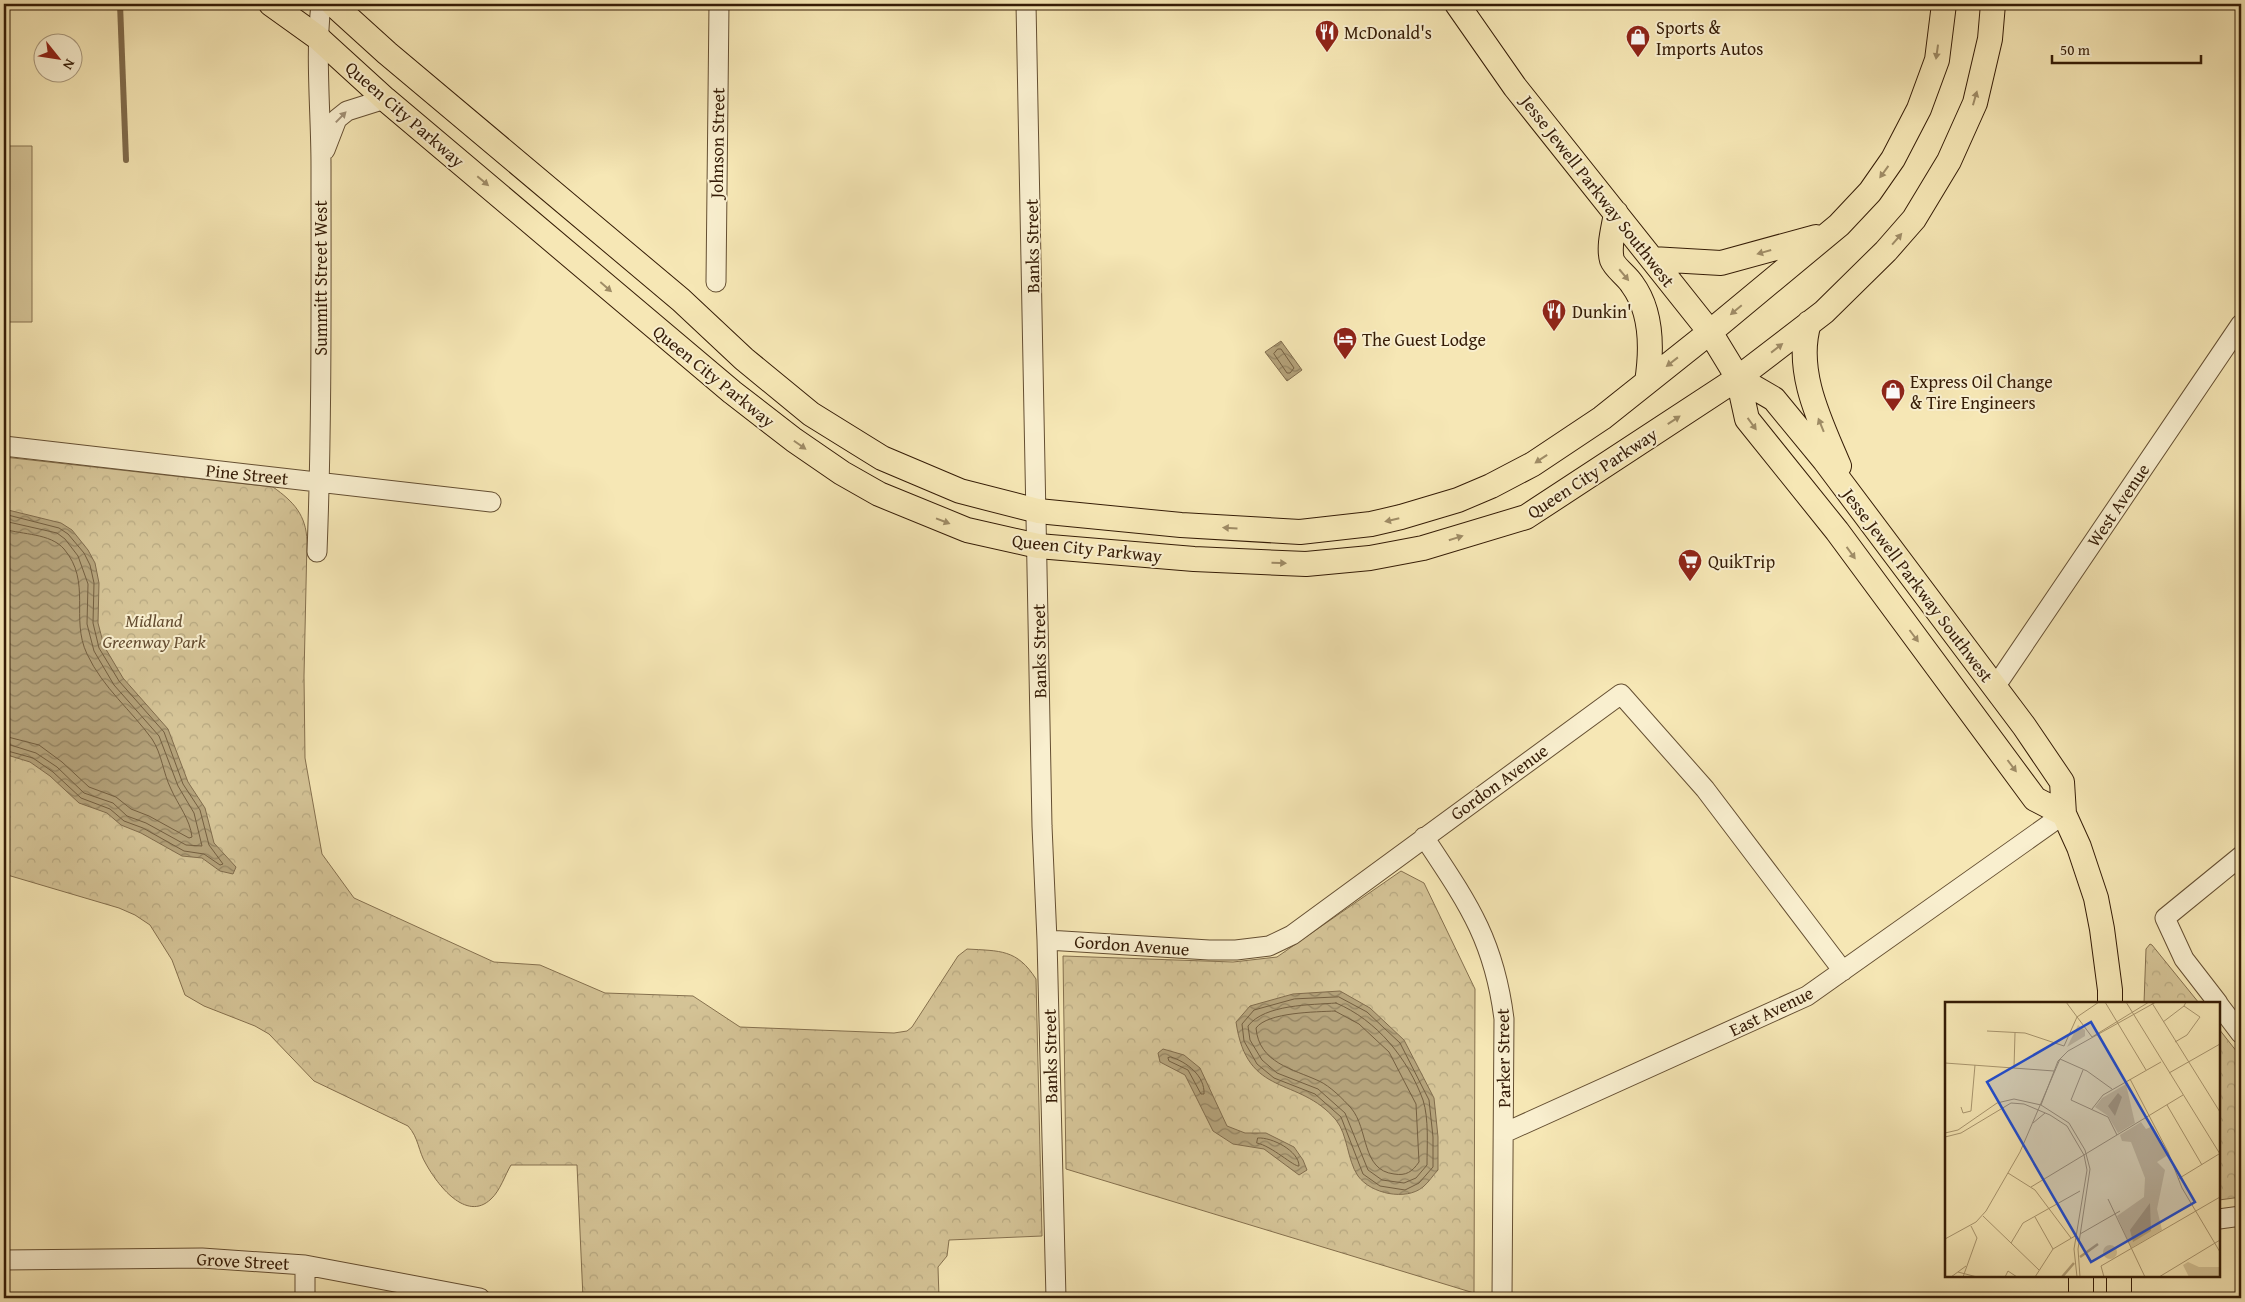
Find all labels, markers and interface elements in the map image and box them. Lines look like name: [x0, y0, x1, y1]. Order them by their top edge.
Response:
place label: Sports & Imports Autos: [1656, 14, 1763, 62]
restaurant icon: McDonald's: [1314, 19, 1340, 53]
place label: McDonald's: [1344, 19, 1432, 46]
shop icon: Sports & Imports Autos: [1625, 24, 1651, 58]
north arrow: [32, 32, 82, 82]
scale bar: [2052, 32, 2201, 64]
text: 50 m: [2060, 39, 2091, 60]
one-way arrow: [1933, 44, 1941, 60]
street label: Queen City Parkway: [339, 54, 471, 174]
text: N: [58, 55, 80, 74]
street label: Johnson Street: [702, 87, 731, 201]
street label: Jesse Jewell Parkway Southwest: [1513, 88, 1682, 293]
one-way arrow: [1972, 91, 1980, 106]
one-way arrow: [335, 111, 346, 123]
one-way arrow: [1879, 165, 1889, 179]
one-way arrow: [476, 175, 489, 186]
street label: Banks Street: [1018, 198, 1046, 294]
street label: Summitt Street West: [307, 200, 334, 356]
one-way arrow: [1891, 233, 1902, 246]
one-way arrow: [1756, 249, 1771, 257]
one-way arrow: [1619, 268, 1630, 281]
one-way arrow: [599, 281, 611, 293]
restaurant icon: Dunkin': [1541, 298, 1567, 332]
place label: Dunkin': [1572, 298, 1632, 325]
one-way arrow: [1729, 304, 1742, 315]
street label: Queen City Parkway: [647, 318, 781, 434]
hotel icon: The Guest Lodge: [1332, 326, 1358, 360]
place label: The Guest Lodge: [1362, 326, 1486, 353]
one-way arrow: [1770, 343, 1783, 354]
one-way arrow: [1666, 356, 1679, 367]
place label: Express Oil Change & Tire Engineers: [1910, 368, 2053, 416]
shop icon: Express Oil Change & Tire Engineers: [1880, 378, 1906, 412]
one-way arrow: [1668, 415, 1681, 425]
one-way arrow: [1747, 417, 1757, 431]
one-way arrow: [1817, 418, 1825, 432]
street label: Queen City Parkway: [1522, 421, 1662, 525]
one-way arrow: [793, 440, 807, 450]
one-way arrow: [1535, 454, 1548, 464]
street label: Pine Street: [204, 456, 290, 492]
street label: West Avenue: [2080, 458, 2156, 552]
street label: Jesse Jewell Parkway Southwest: [1835, 481, 2001, 688]
one-way arrow: [1383, 516, 1399, 524]
one-way arrow: [936, 517, 951, 525]
one-way arrow: [1222, 523, 1238, 531]
street label: Queen City Parkway: [1011, 527, 1163, 569]
one-way arrow: [1449, 533, 1464, 541]
one-way arrow: [1846, 546, 1857, 559]
supermarket icon: QuikTrip: [1677, 548, 1703, 582]
place label: QuikTrip: [1708, 548, 1775, 575]
one-way arrow: [1271, 559, 1287, 567]
street label: Banks Street: [1025, 603, 1053, 699]
park label: Midland Greenway Park: [102, 607, 206, 655]
one-way arrow: [1909, 629, 1920, 642]
street label: Gordon Avenue: [1444, 737, 1554, 827]
one-way arrow: [2006, 759, 2017, 772]
street label: Gordon Avenue: [1074, 928, 1190, 962]
street label: East Avenue: [1724, 979, 1818, 1043]
inset map: [1945, 1002, 2220, 1277]
street label: Parker Street: [1489, 1007, 1517, 1108]
street label: Banks Street: [1036, 1008, 1064, 1104]
street label: Grove Street: [196, 1245, 291, 1277]

